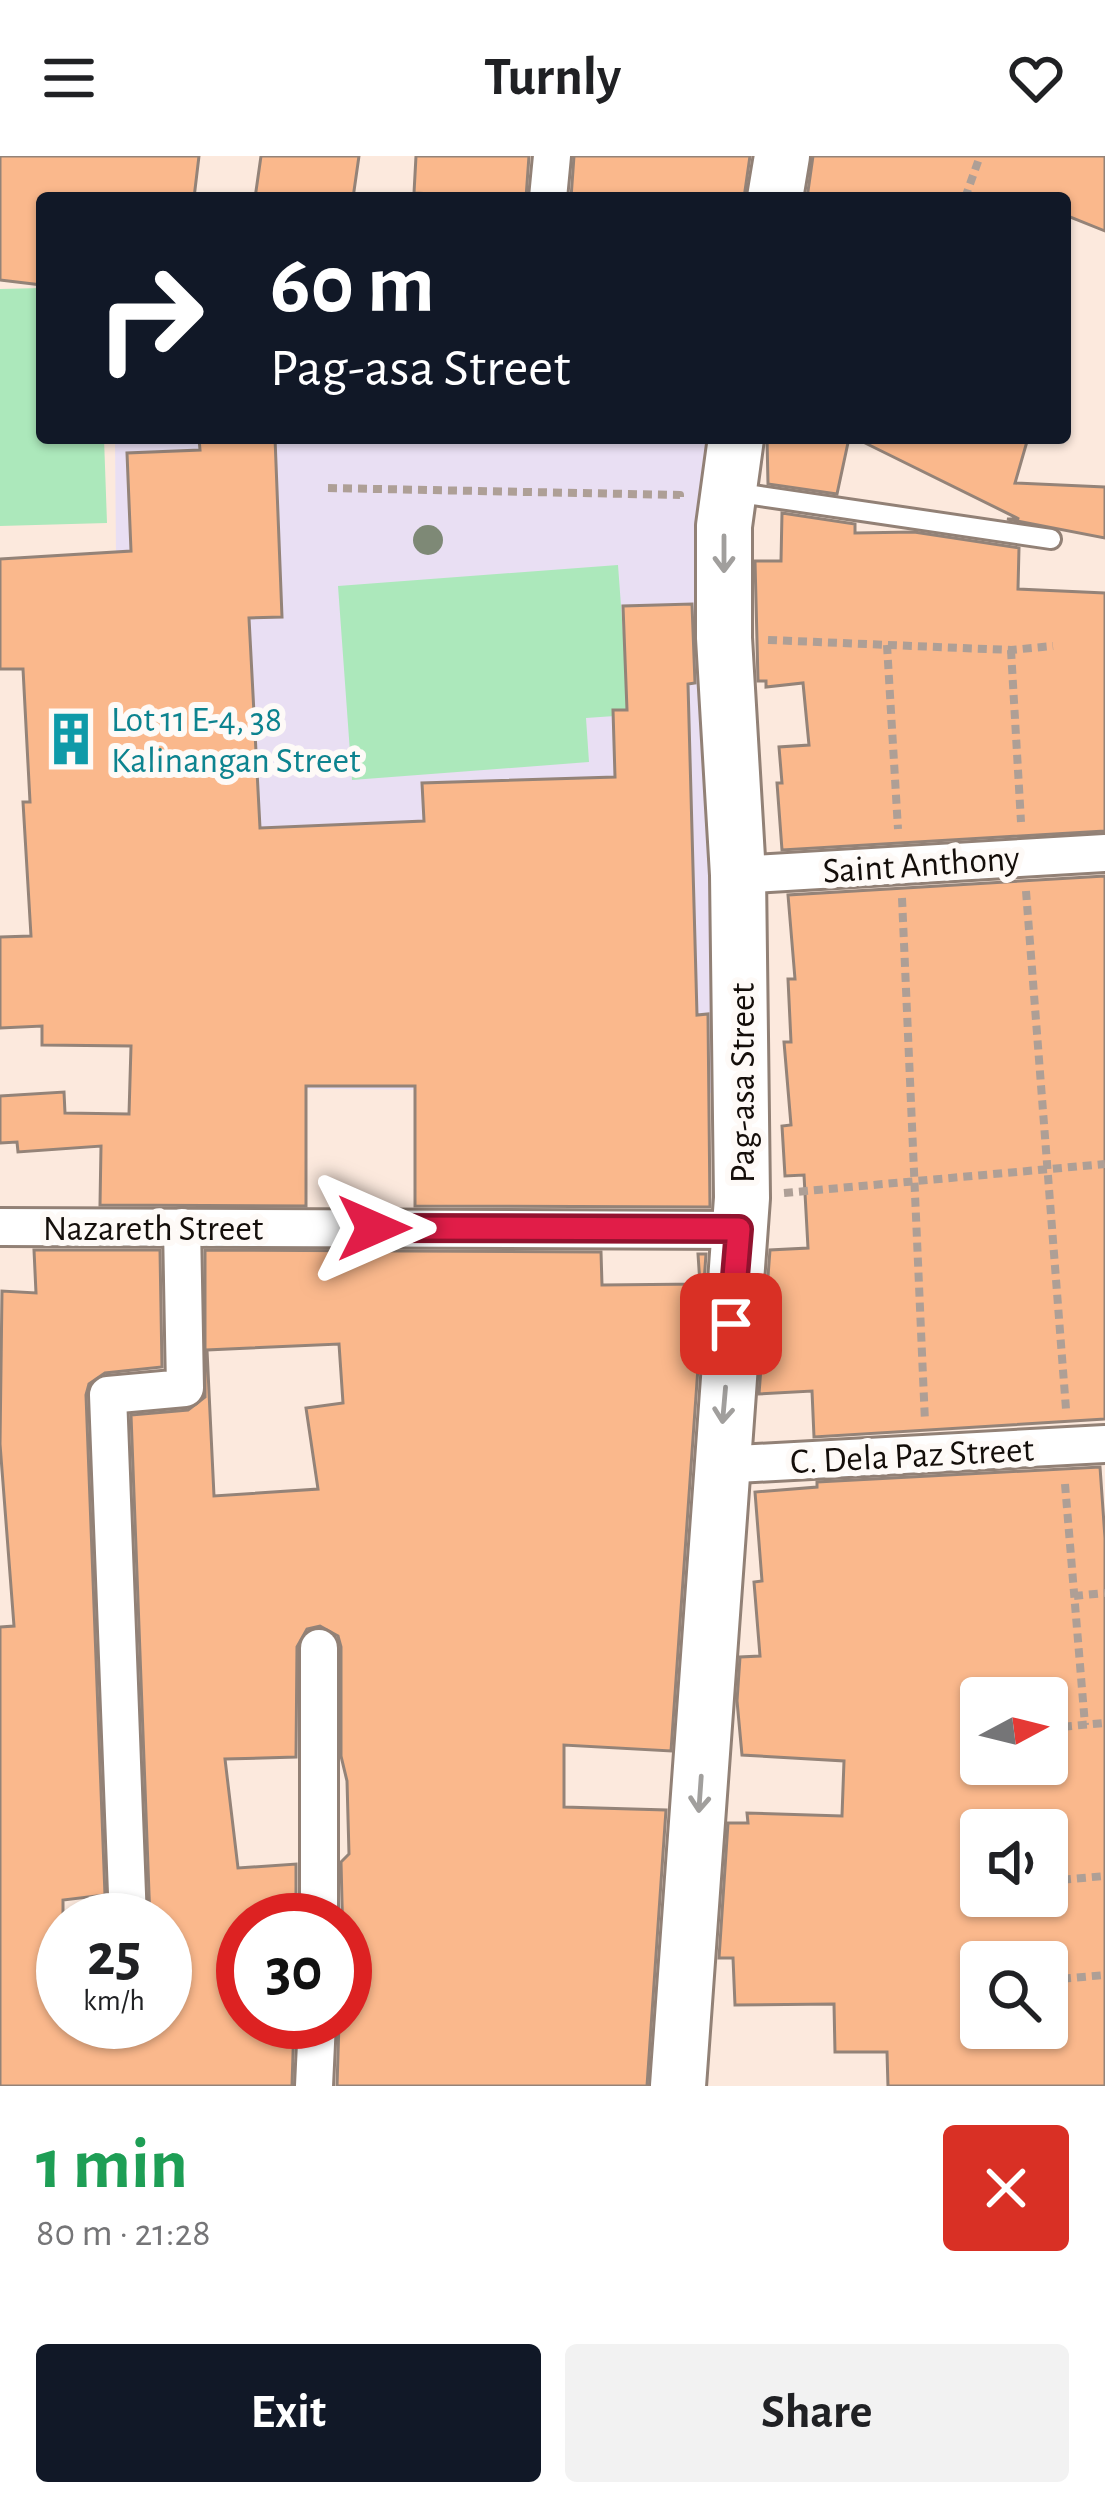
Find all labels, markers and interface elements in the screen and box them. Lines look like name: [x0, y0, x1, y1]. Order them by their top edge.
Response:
icon: menu: [36, 45, 102, 111]
icon: heart: [1003, 45, 1069, 111]
text: Turnly: [484, 51, 621, 105]
icon: right: [72, 240, 228, 396]
text: 60 m: [270, 244, 435, 328]
text: Pag-asa Street: [270, 342, 570, 396]
one-way arrow: [713, 534, 735, 573]
place label: Lot 11 E-4, 38 Kalinangan Street: [111, 702, 361, 779]
building icon: Lot 11 E-4, 38 Kalinangan Street: [42, 710, 100, 768]
street label: Saint Anthony: [821, 840, 1021, 890]
street label: Pag-asa Street: [725, 982, 761, 1183]
position arrow: [311, 1165, 437, 1291]
street label: Nazareth Street: [43, 1211, 264, 1247]
pin: [680, 1273, 782, 1375]
icon: arrive: [698, 1291, 764, 1357]
one-way arrow: [713, 1385, 736, 1424]
street label: C. Dela Paz Street: [789, 1432, 1035, 1480]
north arrow: [960, 1677, 1068, 1785]
map controls: [960, 1677, 1068, 2049]
one-way arrow: [688, 1774, 711, 1813]
button: sound: [960, 1809, 1068, 1917]
speed limit sign: 30: [216, 1893, 372, 2049]
text: 25: [87, 1926, 141, 1986]
button: search: [960, 1941, 1068, 2049]
text: km/h: [83, 1986, 145, 2016]
button: close: [943, 2125, 1069, 2251]
text: 1 min: [36, 2129, 188, 2201]
text: 80 m · 21:28: [36, 2214, 211, 2253]
button: Exit: [36, 2344, 541, 2482]
button: Share: [565, 2344, 1069, 2482]

